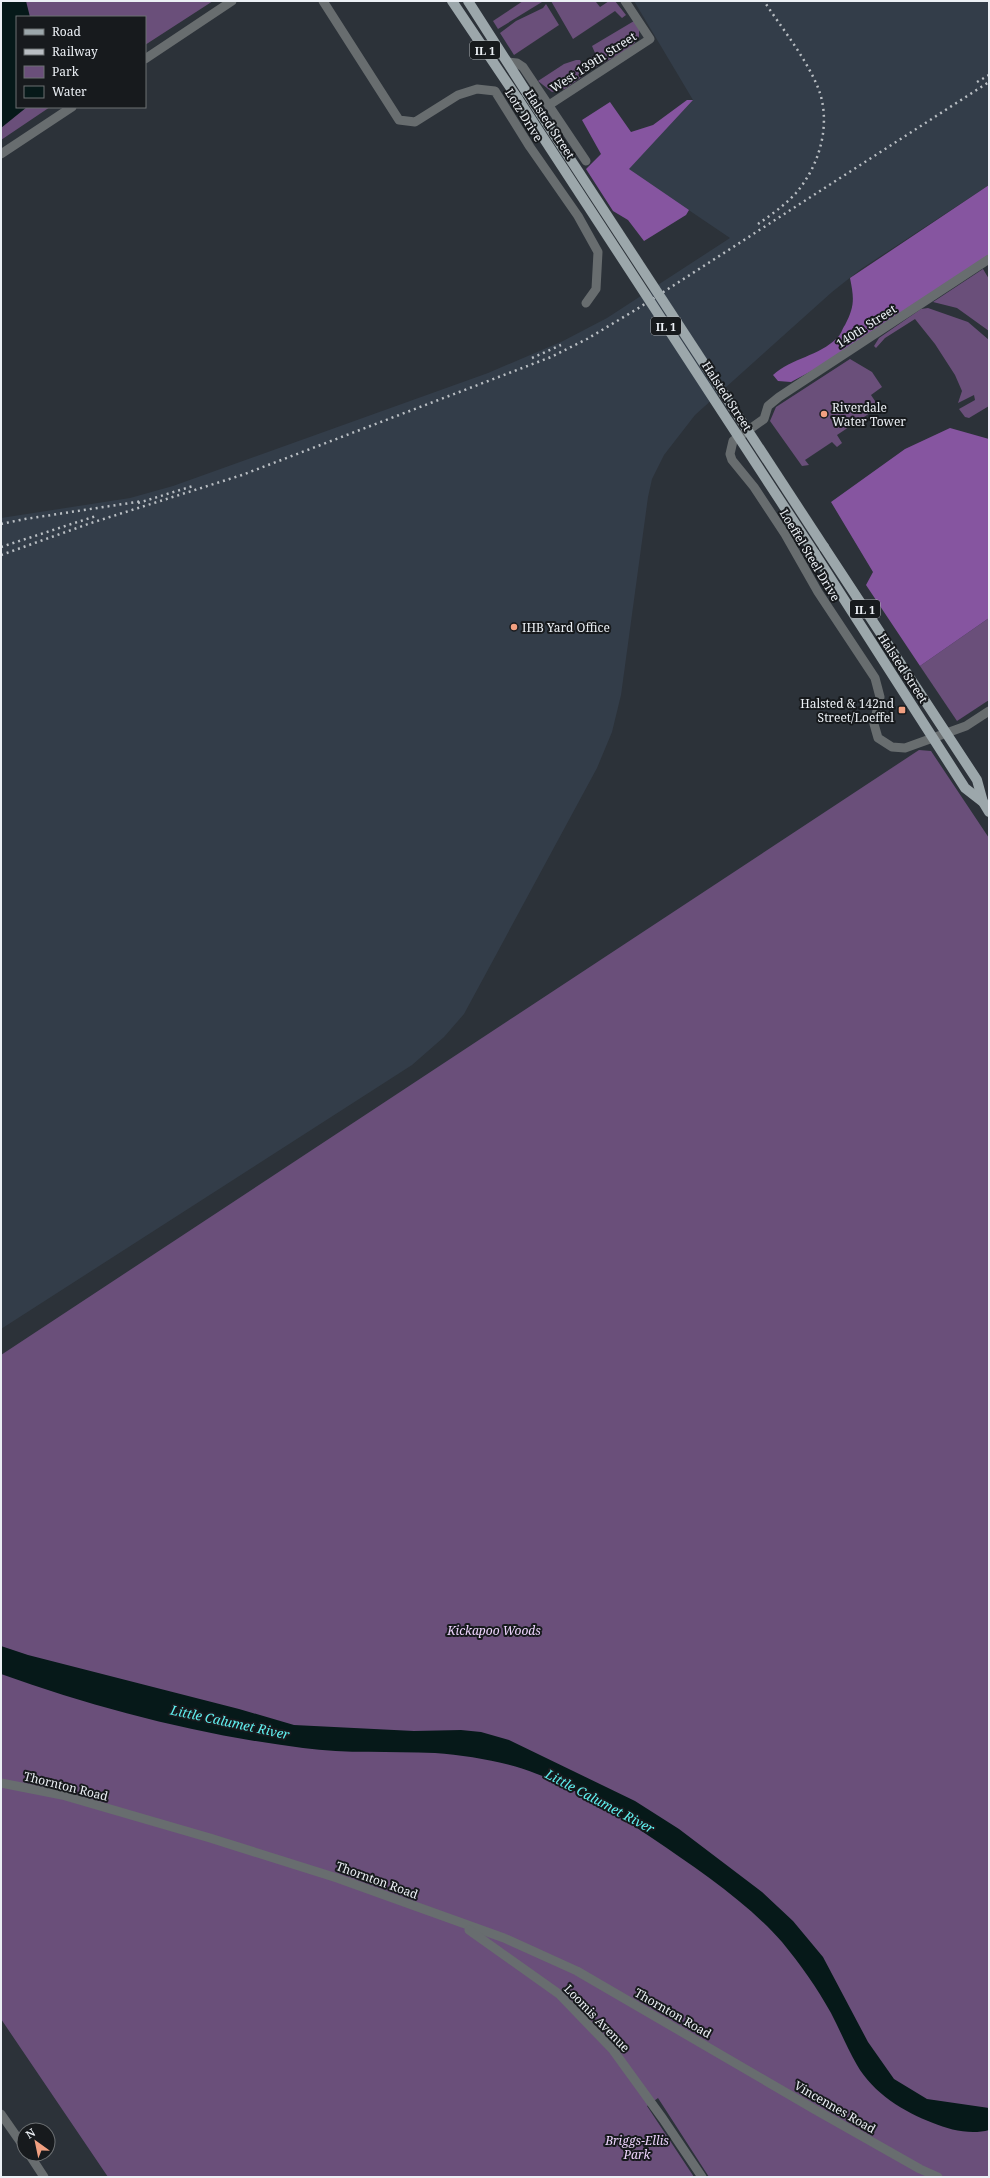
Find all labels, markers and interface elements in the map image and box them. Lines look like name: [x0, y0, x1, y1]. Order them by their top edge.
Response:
legend: [16, 16, 146, 108]
text: Road: [52, 23, 82, 40]
street label: West 139th Street: [547, 28, 639, 96]
road number: IL 1: [470, 41, 500, 59]
text: Railway: [52, 43, 98, 60]
text: Park: [52, 63, 80, 80]
text: Water: [52, 83, 87, 100]
street label: Lotz Drive: [501, 85, 547, 145]
street label: Halsted Street: [521, 86, 579, 162]
street label: 140th Street: [833, 300, 899, 352]
road number: IL 1: [651, 317, 681, 335]
street label: Halsted Street: [698, 358, 756, 434]
place label: Riverdale Water Tower: [832, 399, 906, 430]
marker: Riverdale Water Tower: [819, 409, 829, 419]
street label: Loeffel Steel Drive: [776, 506, 844, 604]
road number: IL 1: [850, 600, 880, 618]
place label: IHB Yard Office: [522, 619, 610, 636]
marker: IHB Yard Office: [509, 622, 519, 632]
street label: Halsted Street: [874, 630, 932, 706]
place label: Halsted & 142nd Street/Loeffel: [800, 695, 895, 726]
marker: Halsted & 142nd Street/Loeffel: [897, 705, 907, 715]
park label: Kickapoo Woods: [446, 1622, 541, 1639]
water label: Little Calumet River: [168, 1700, 292, 1744]
water label: Little Calumet River: [541, 1764, 658, 1838]
street label: Thornton Road: [22, 1767, 110, 1805]
street label: Thornton Road: [334, 1857, 421, 1903]
street label: Loomis Avenue: [560, 1980, 634, 2056]
street label: Thornton Road: [631, 1984, 715, 2042]
street label: Vincennes Road: [791, 2077, 879, 2138]
north arrow: [16, 2122, 56, 2162]
text: N: [23, 2124, 38, 2142]
park label: Briggs-Ellis Park: [604, 2132, 669, 2163]

